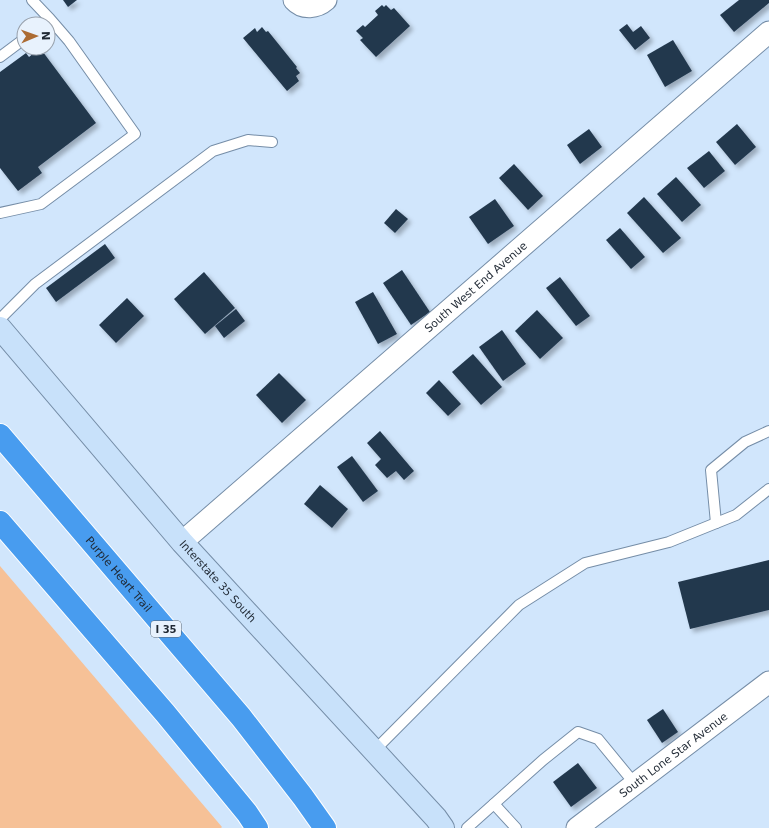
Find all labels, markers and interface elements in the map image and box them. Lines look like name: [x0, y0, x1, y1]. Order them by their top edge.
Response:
north arrow: [16, 16, 56, 56]
text: N: [39, 31, 52, 41]
street label: South West End Avenue: [422, 239, 530, 335]
street label: Purple Heart Trail: [83, 534, 154, 615]
street label: Interstate 35 South: [177, 538, 259, 625]
road number: I 35: [151, 621, 181, 637]
street label: South Lone Star Avenue: [617, 710, 730, 800]

